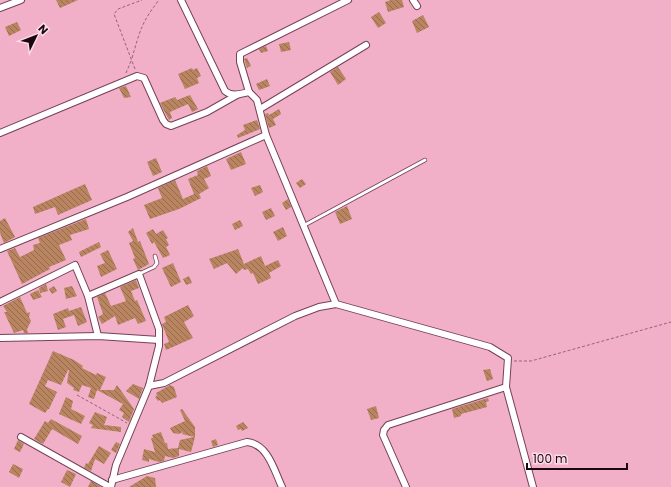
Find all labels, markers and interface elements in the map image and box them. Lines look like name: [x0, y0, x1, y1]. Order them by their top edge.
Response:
north arrow: [16, 16, 56, 56]
text: N: [35, 21, 52, 38]
scale bar: [527, 445, 627, 471]
text: 100 m: [533, 450, 567, 467]

